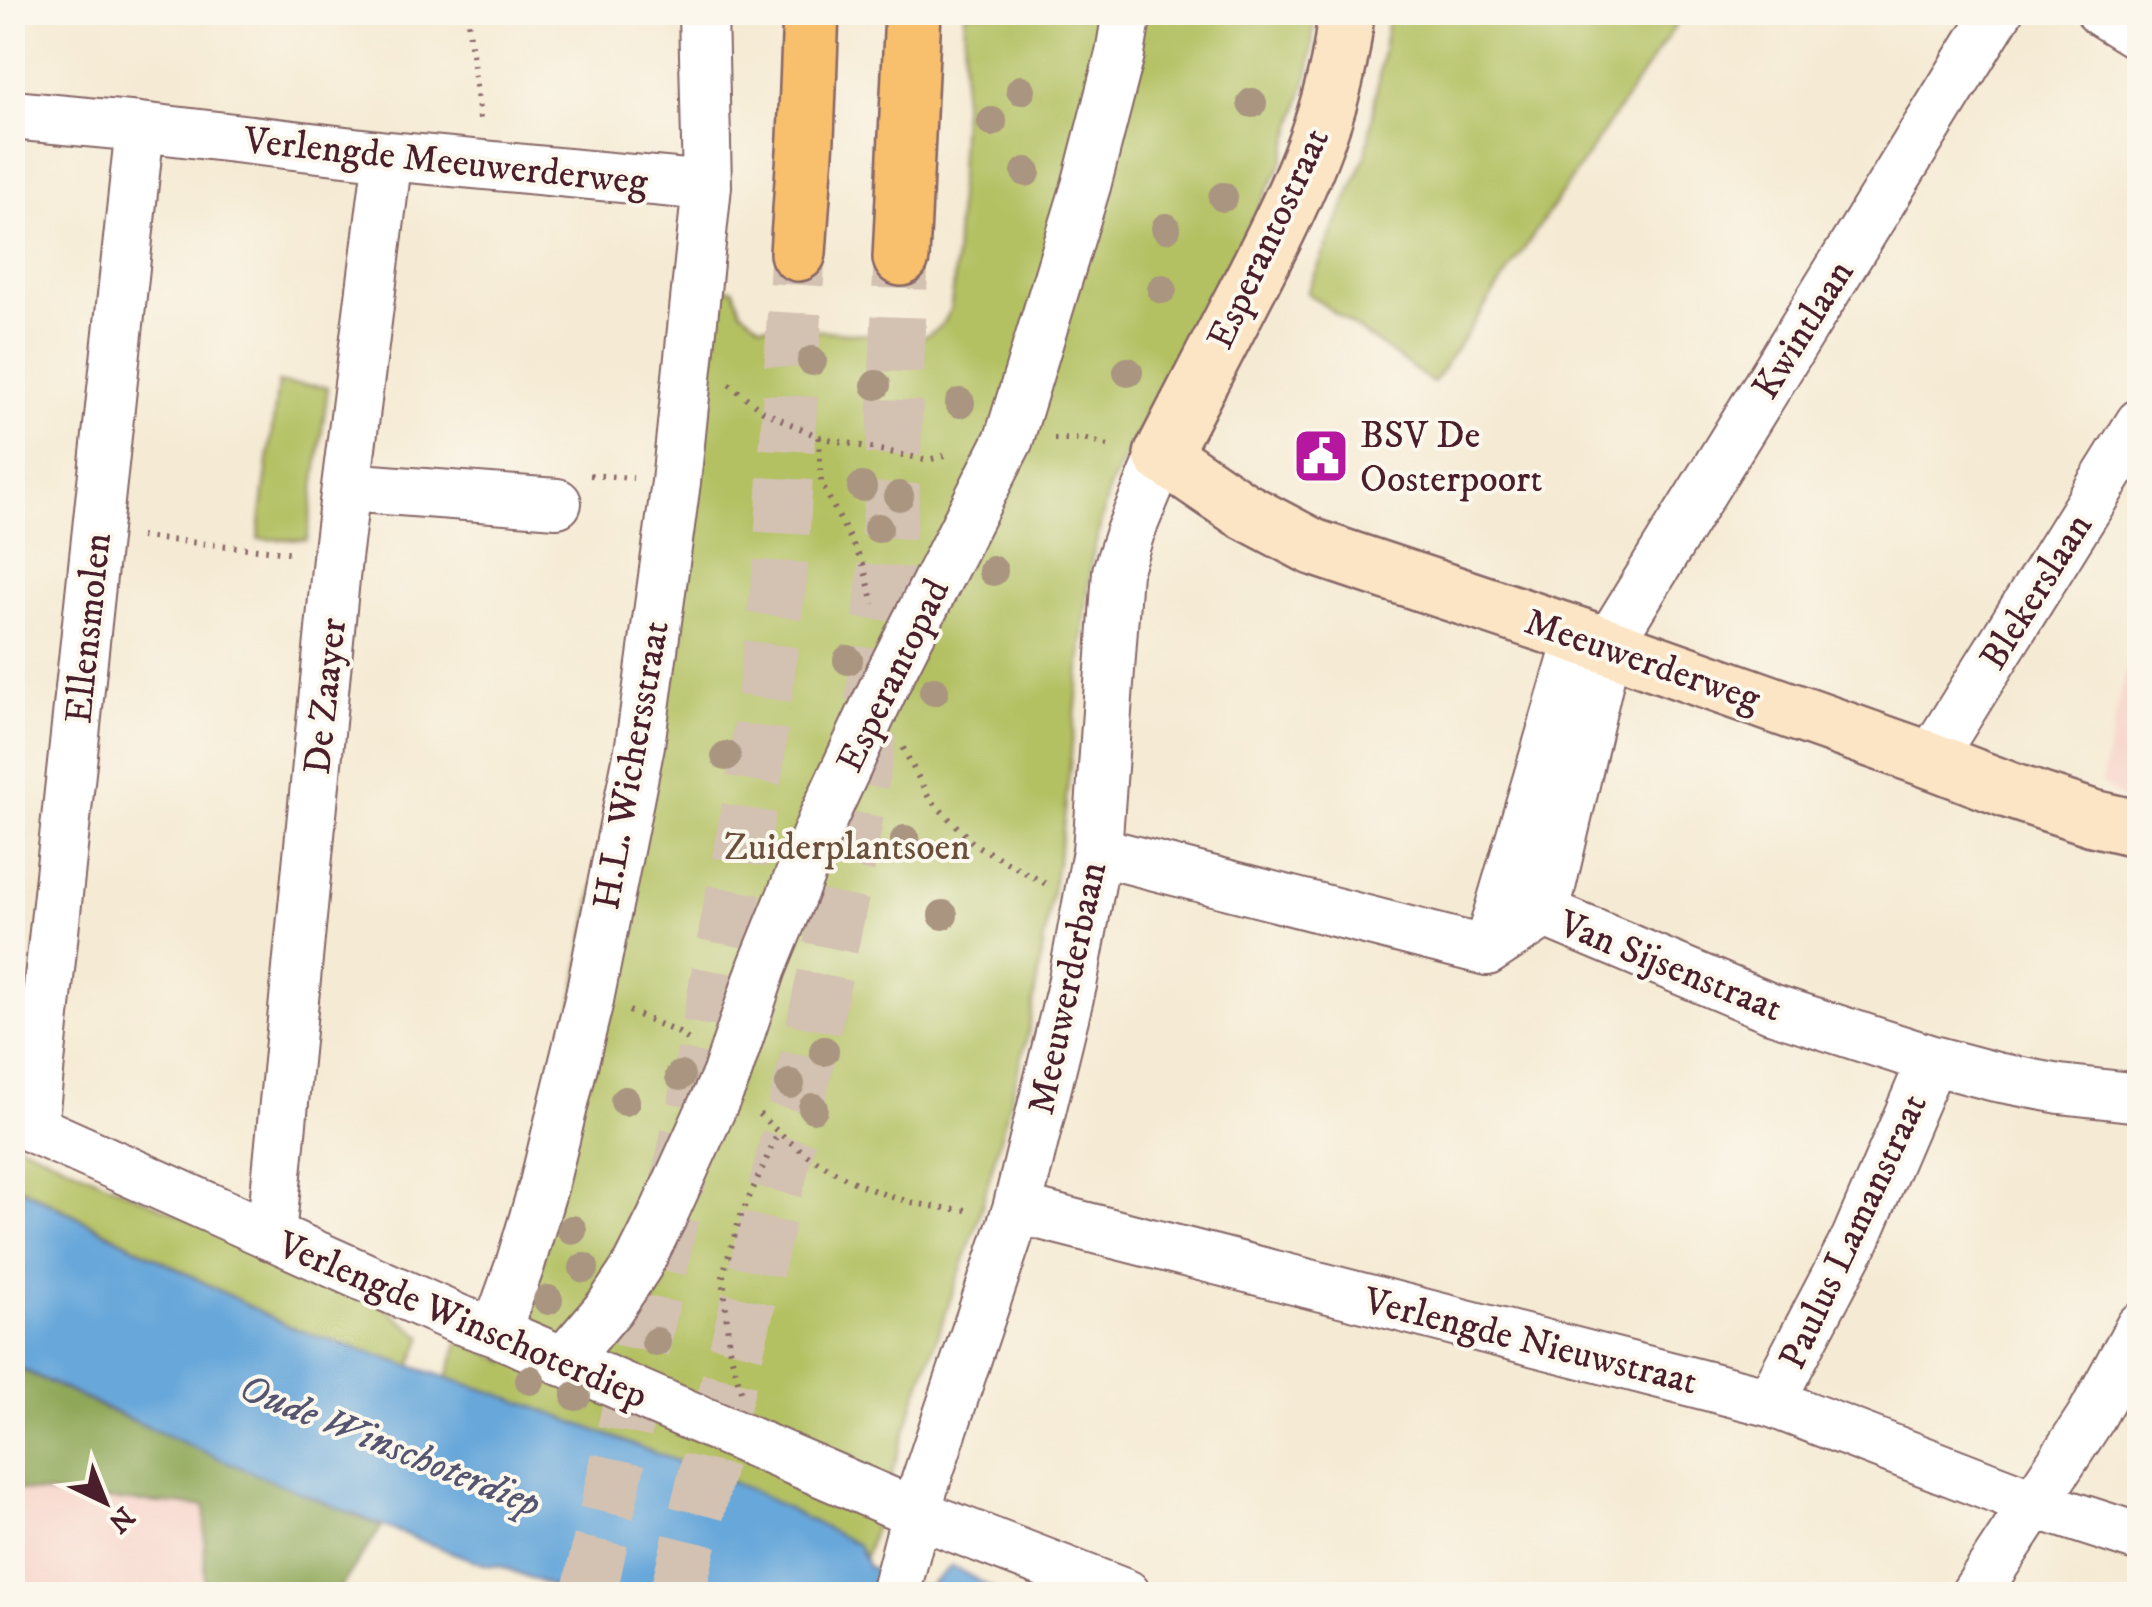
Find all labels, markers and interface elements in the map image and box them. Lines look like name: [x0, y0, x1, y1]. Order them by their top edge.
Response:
street label: Verlengde Meeuwerderweg: [241, 117, 650, 207]
street label: Esperantostraat: [1197, 121, 1341, 357]
street label: Kwintlaan: [1742, 251, 1865, 409]
place label: BSV De Oosterpoort: [1360, 412, 1542, 504]
public building icon: BSV De Oosterpoort: [1291, 426, 1351, 486]
street label: Blekerslaan: [1970, 505, 2104, 679]
street label: Ellensmolen: [55, 530, 123, 726]
street label: Esperantopad: [826, 571, 961, 780]
street label: Meeuwerderweg: [1518, 598, 1767, 724]
street label: De Zaayer: [294, 616, 358, 777]
street label: H.L. Wichersstraat: [583, 617, 681, 913]
park label: Zuiderplantsoen: [724, 824, 970, 872]
street label: Meeuwerderbaan: [1018, 858, 1118, 1119]
street label: Van Sijsenstraat: [1551, 900, 1789, 1033]
street label: Paulus Lamanstraat: [1769, 1086, 1939, 1377]
street label: Verlengde Winschoterdiep: [269, 1221, 654, 1421]
street label: Verlengde Nieuwstraat: [1358, 1277, 1702, 1407]
water label: Oude Winschoterdiep: [232, 1364, 548, 1530]
north arrow: [55, 1452, 155, 1552]
text: N: [101, 1499, 141, 1540]

